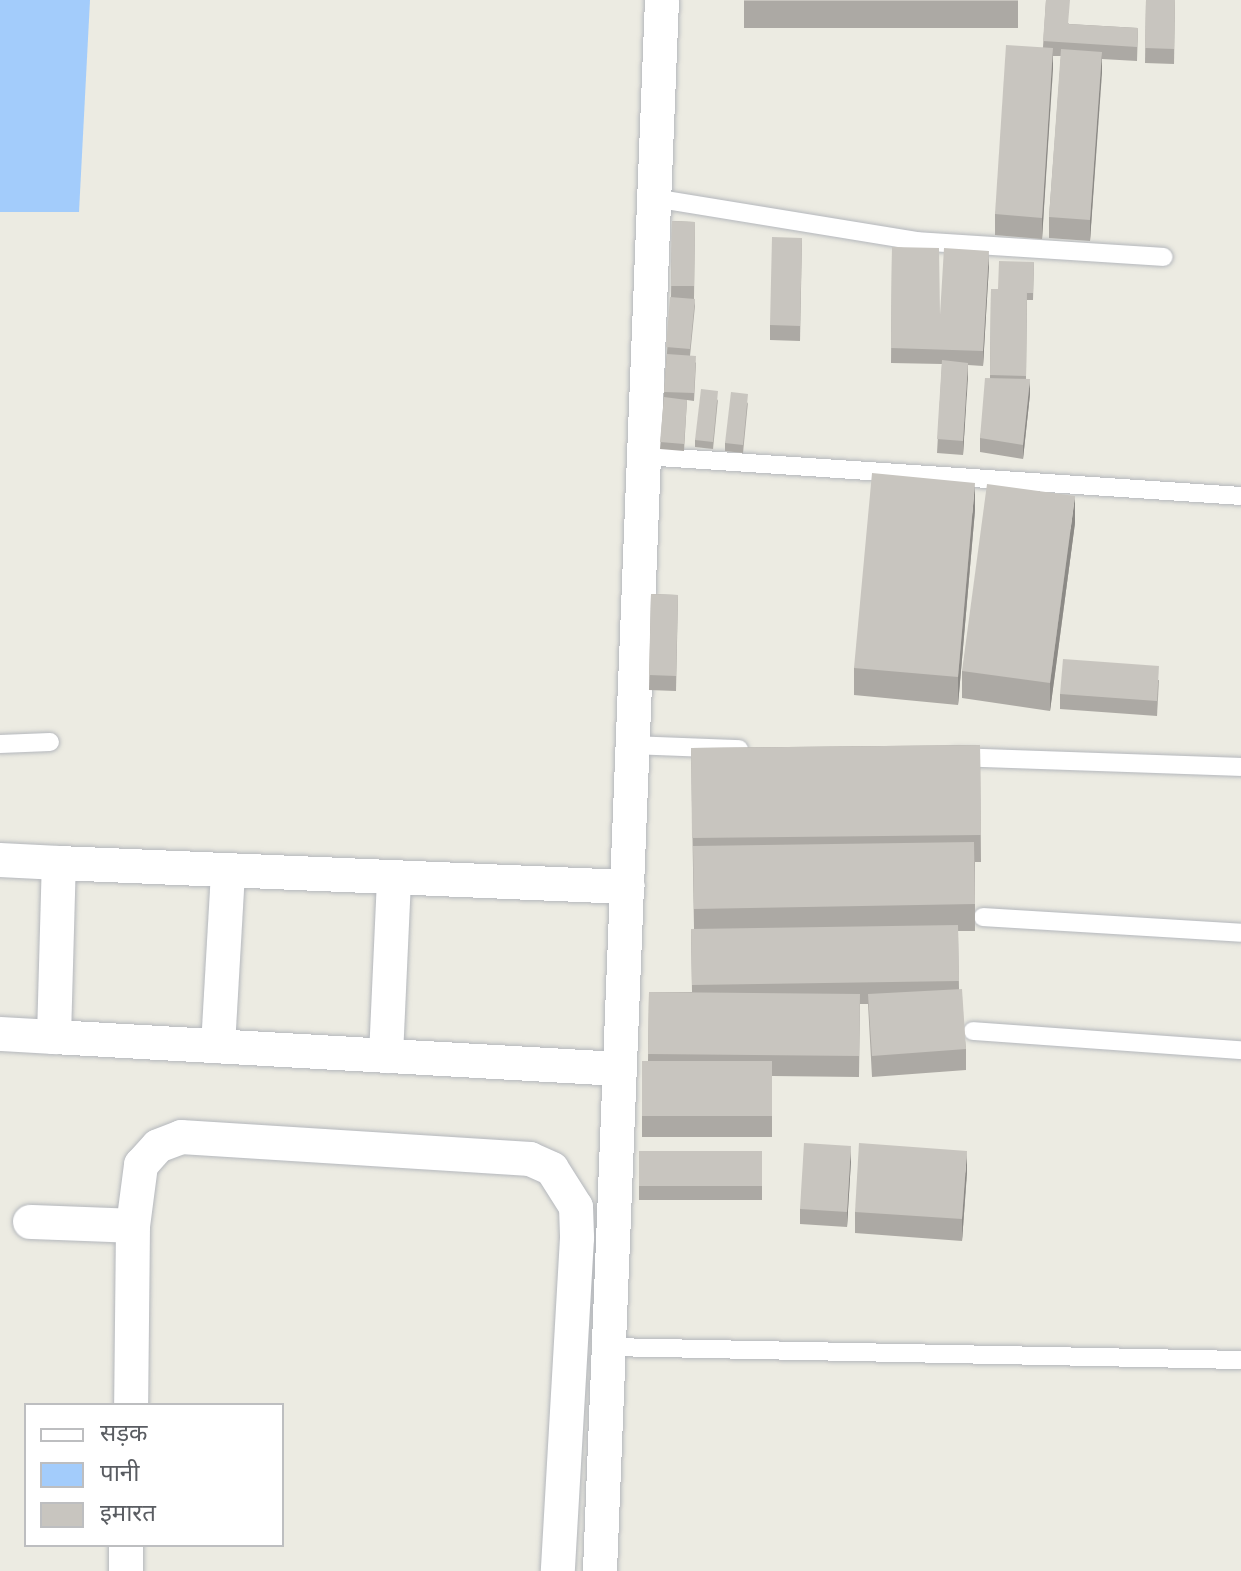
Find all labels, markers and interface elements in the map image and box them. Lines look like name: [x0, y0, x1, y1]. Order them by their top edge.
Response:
legend: [24, 1403, 284, 1547]
text: सड़क: [100, 1419, 148, 1447]
text: पानी: [100, 1459, 139, 1487]
text: इमारत: [100, 1499, 156, 1527]

